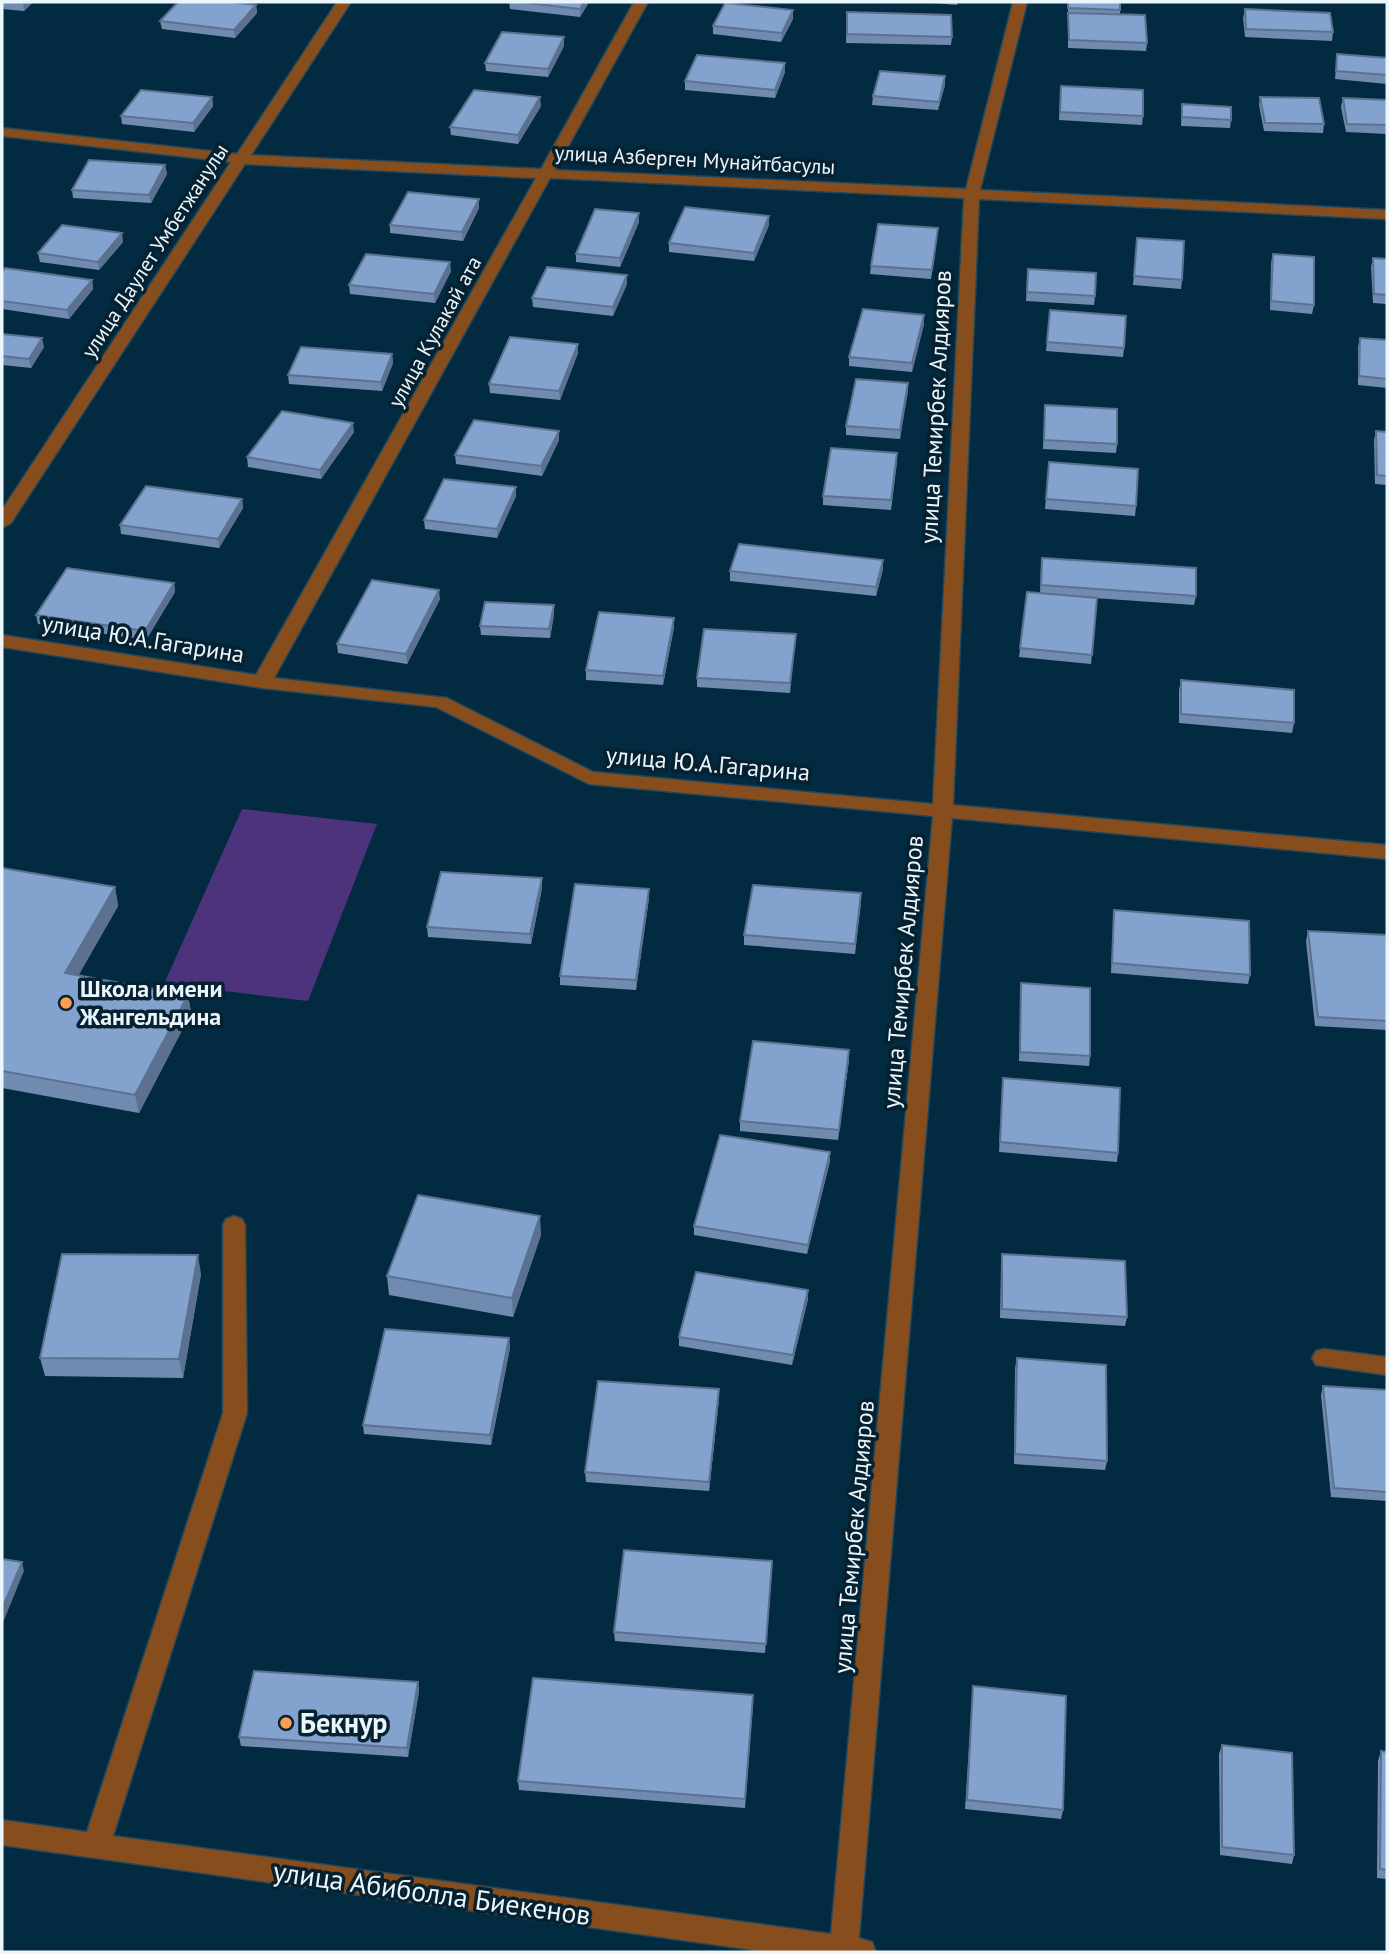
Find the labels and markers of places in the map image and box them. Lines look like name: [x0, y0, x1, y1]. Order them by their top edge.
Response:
place label: Школа имени Жангельдина: [79, 973, 223, 1032]
marker: Школа имени Жангельдина: [58, 995, 74, 1011]
place label: Бекнур: [300, 1704, 387, 1741]
marker: Бекнур: [278, 1715, 294, 1731]

